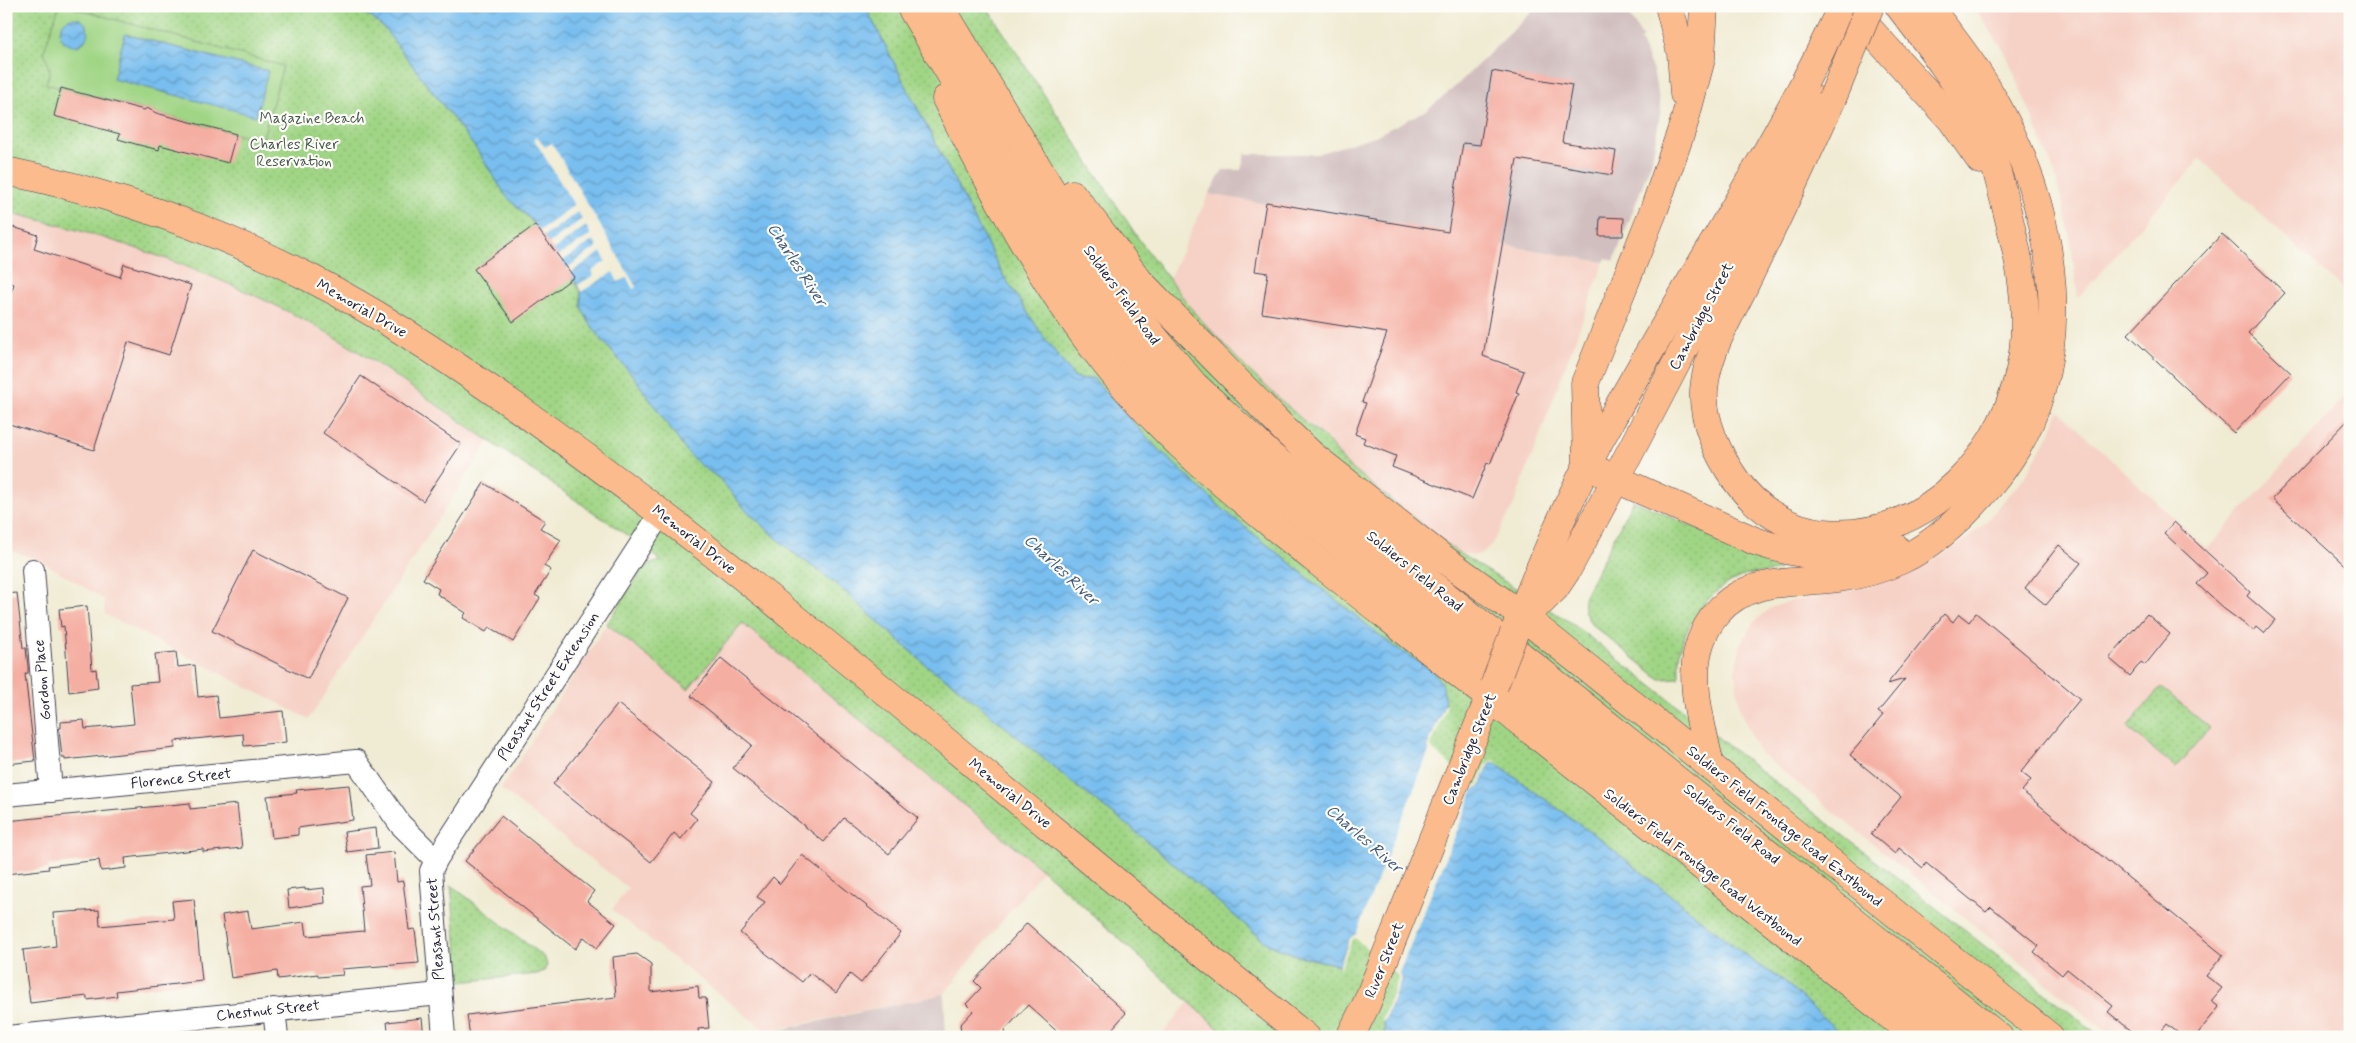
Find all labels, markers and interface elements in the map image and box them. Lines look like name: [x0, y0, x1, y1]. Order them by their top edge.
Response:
park label: Magazine Beach: [260, 109, 365, 130]
park label: Charles River Reservation: [250, 135, 339, 172]
water label: Charles River: [762, 219, 833, 312]
street label: Soldiers Field Road: [1078, 242, 1164, 349]
street label: Cambridge Street: [1665, 259, 1740, 374]
street label: Memorial Drive: [313, 275, 411, 343]
street label: Memorial Drive: [647, 501, 740, 579]
street label: Soldiers Field Road: [1362, 527, 1467, 617]
water label: Charles River: [1019, 530, 1105, 612]
street label: Pleasant Street Extension: [493, 608, 605, 765]
street label: Gordon Place: [29, 639, 56, 721]
street label: Cambridge Street: [1438, 690, 1503, 809]
street label: Soldiers Field Frontage Road Eastbound: [1682, 741, 1886, 913]
street label: Memorial Drive: [964, 754, 1055, 834]
street label: Florence Street: [130, 764, 232, 794]
street label: Soldiers Field Road: [1679, 780, 1784, 870]
street label: Soldiers Field Frontage Road Westbound: [1599, 784, 1805, 952]
water label: Charles River: [1321, 800, 1408, 880]
street label: Pleasant Street: [422, 877, 450, 981]
street label: River Street: [1361, 919, 1409, 1001]
street label: Chestnut Street: [215, 996, 321, 1026]

